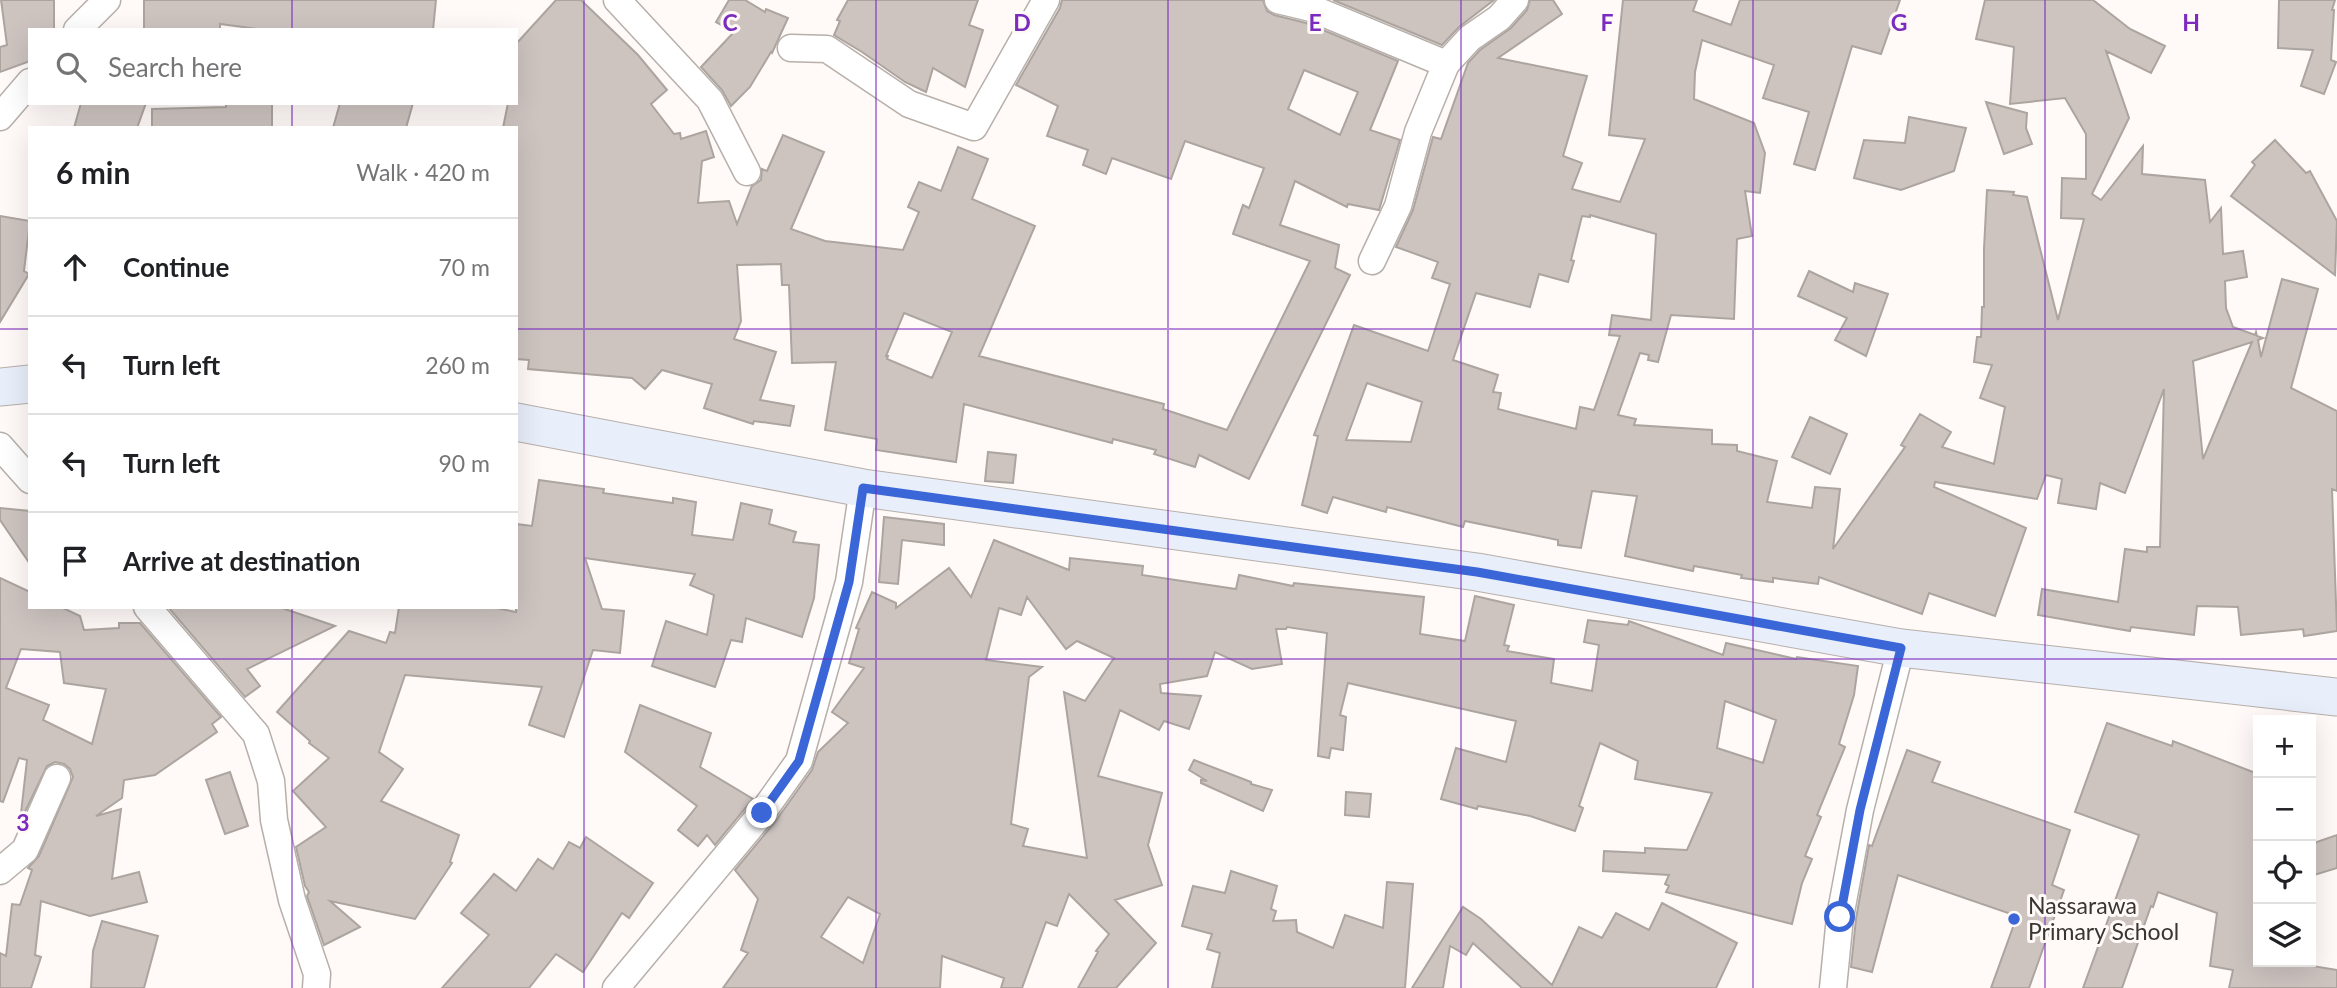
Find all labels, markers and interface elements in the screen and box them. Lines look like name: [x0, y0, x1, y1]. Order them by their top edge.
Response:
text: C: [722, 8, 738, 36]
text: D: [1013, 8, 1031, 36]
text: E: [1308, 8, 1322, 36]
text: F: [1600, 8, 1614, 36]
text: G: [1891, 8, 1907, 36]
text: H: [2182, 8, 2200, 36]
search box: [28, 28, 518, 105]
icon: search: [52, 48, 90, 86]
text: Search here: [108, 51, 242, 83]
text: 6 min: [56, 154, 130, 190]
text: Walk · 420 m: [356, 158, 490, 186]
icon: ahead: [56, 248, 94, 286]
text: Continue: [123, 251, 229, 283]
text: 70 m: [439, 253, 490, 281]
icon: left: [56, 346, 94, 384]
text: Turn left: [123, 349, 220, 381]
text: 260 m: [425, 351, 490, 379]
icon: left: [56, 444, 94, 482]
text: Turn left: [123, 447, 220, 479]
text: 90 m: [439, 449, 490, 477]
icon: arrive: [56, 542, 94, 580]
text: Arrive at destination: [123, 545, 360, 577]
map controls: [2253, 715, 2316, 967]
button: +: [2253, 715, 2316, 778]
button: −: [2253, 778, 2316, 841]
route end: [746, 797, 777, 828]
text: 3: [16, 808, 30, 836]
button: locate: [2253, 841, 2316, 904]
place label: Nassarawa Primary School: [2028, 891, 2179, 945]
route start: [1824, 901, 1855, 932]
button: layers: [2253, 904, 2316, 967]
marker: Nassarawa Primary School: [2006, 911, 2022, 927]

